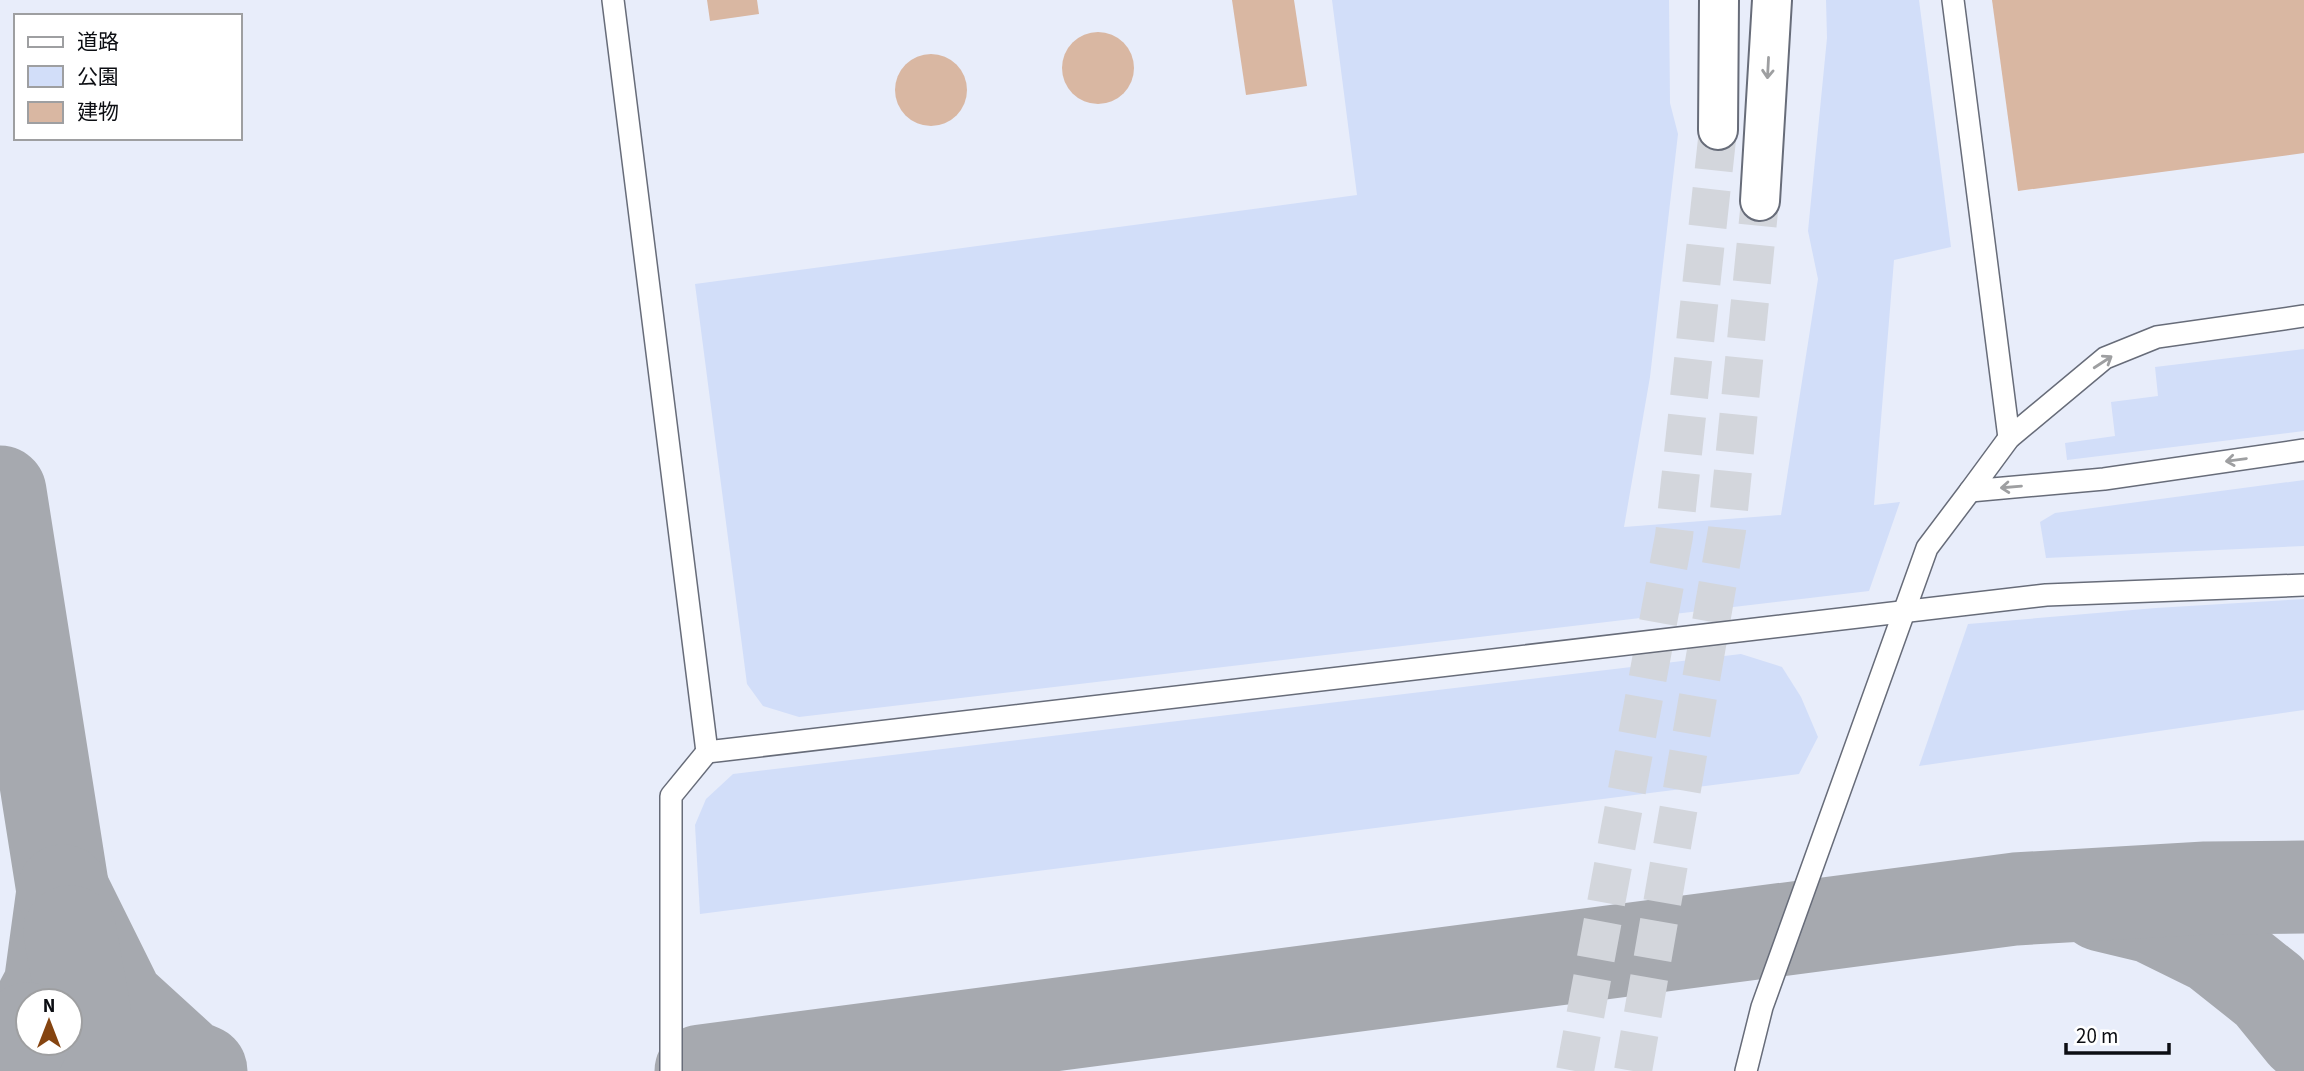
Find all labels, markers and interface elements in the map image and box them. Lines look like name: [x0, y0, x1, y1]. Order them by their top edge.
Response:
legend: [14, 14, 242, 140]
text: 道路: [77, 27, 119, 57]
one-way arrow: [1761, 56, 1774, 79]
text: 公園: [77, 62, 119, 92]
text: 建物: [77, 97, 119, 127]
one-way arrow: [2093, 354, 2112, 369]
one-way arrow: [2226, 454, 2248, 467]
one-way arrow: [2000, 481, 2023, 494]
north arrow: [14, 987, 84, 1057]
text: N: [43, 993, 55, 1020]
scale bar: [2066, 1012, 2169, 1056]
text: 20 m: [2076, 1021, 2118, 1051]

